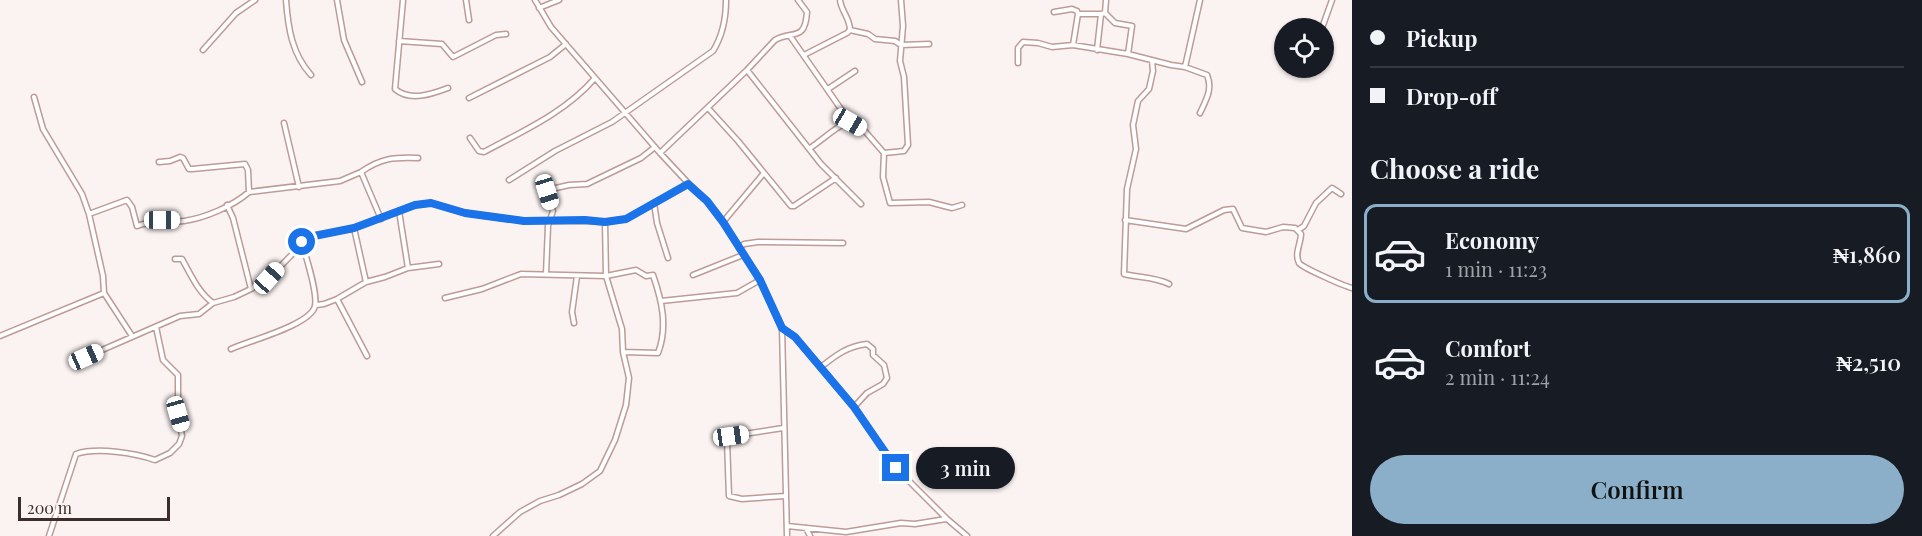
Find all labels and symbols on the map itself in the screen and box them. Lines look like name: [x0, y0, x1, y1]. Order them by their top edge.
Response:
car: [830, 105, 870, 139]
car: [533, 172, 561, 212]
car: [144, 211, 180, 229]
route start: [288, 228, 315, 255]
car: [250, 259, 288, 297]
car: [66, 341, 106, 373]
car: [164, 394, 192, 434]
car: [712, 425, 750, 447]
callout: 3 min: [917, 447, 1016, 489]
route end: [882, 454, 909, 481]
scale bar: [18, 494, 170, 522]

